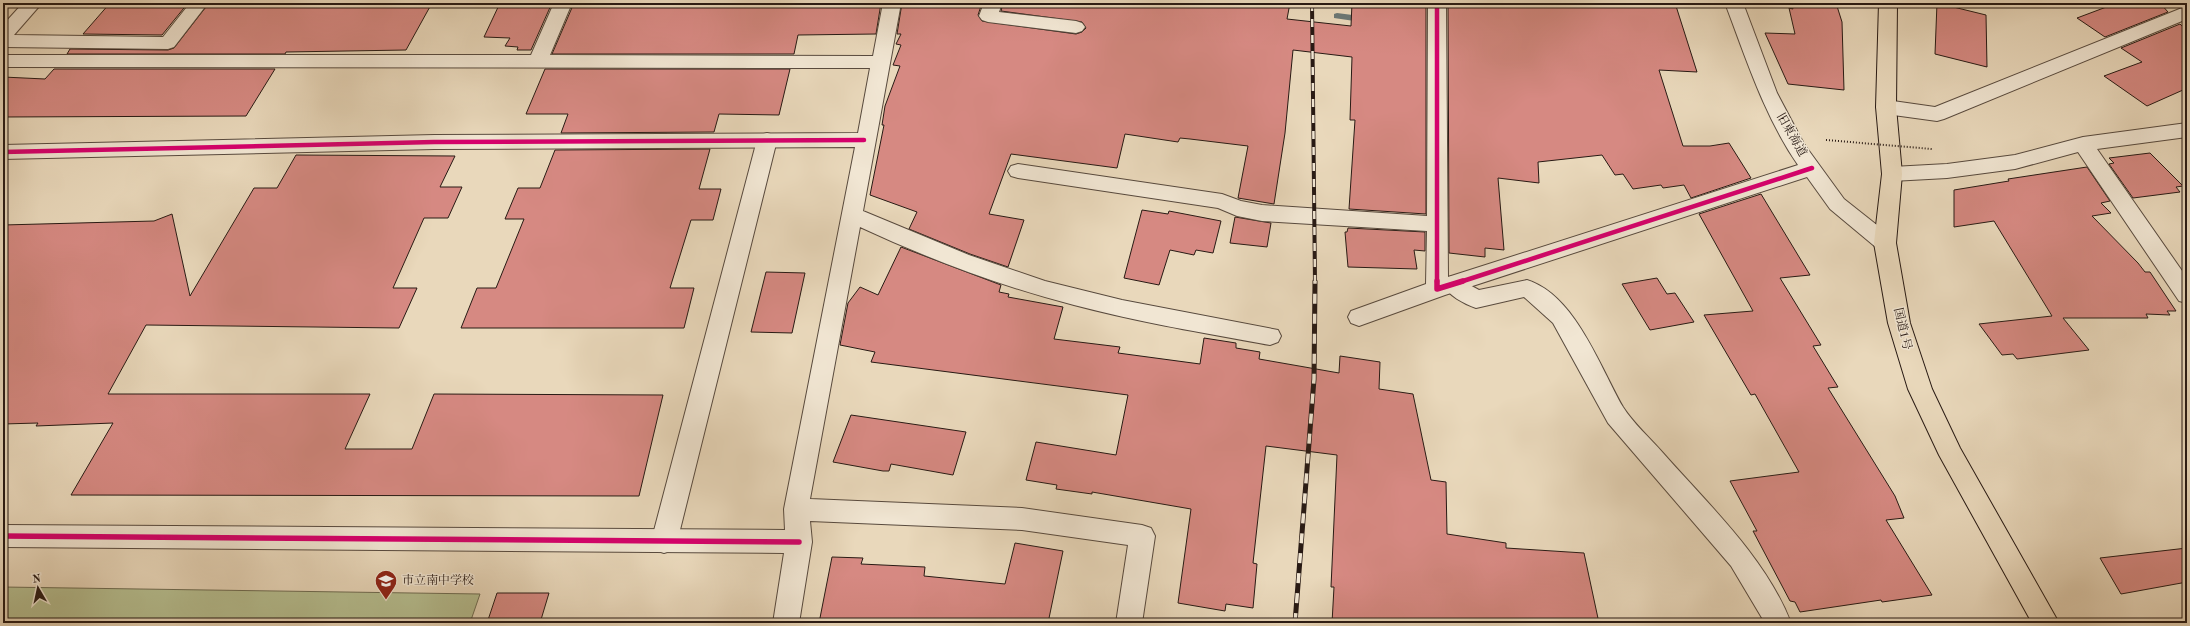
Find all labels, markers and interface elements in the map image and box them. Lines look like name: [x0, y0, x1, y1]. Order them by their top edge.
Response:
street label: 旧東海道: [1774, 110, 1810, 159]
street label: 国道1号: [1891, 306, 1915, 351]
north arrow: [18, 568, 58, 608]
school or university icon: 市立南中学校: [373, 568, 399, 601]
text: N: [32, 573, 42, 586]
place label: 市立南中学校: [402, 573, 474, 587]

